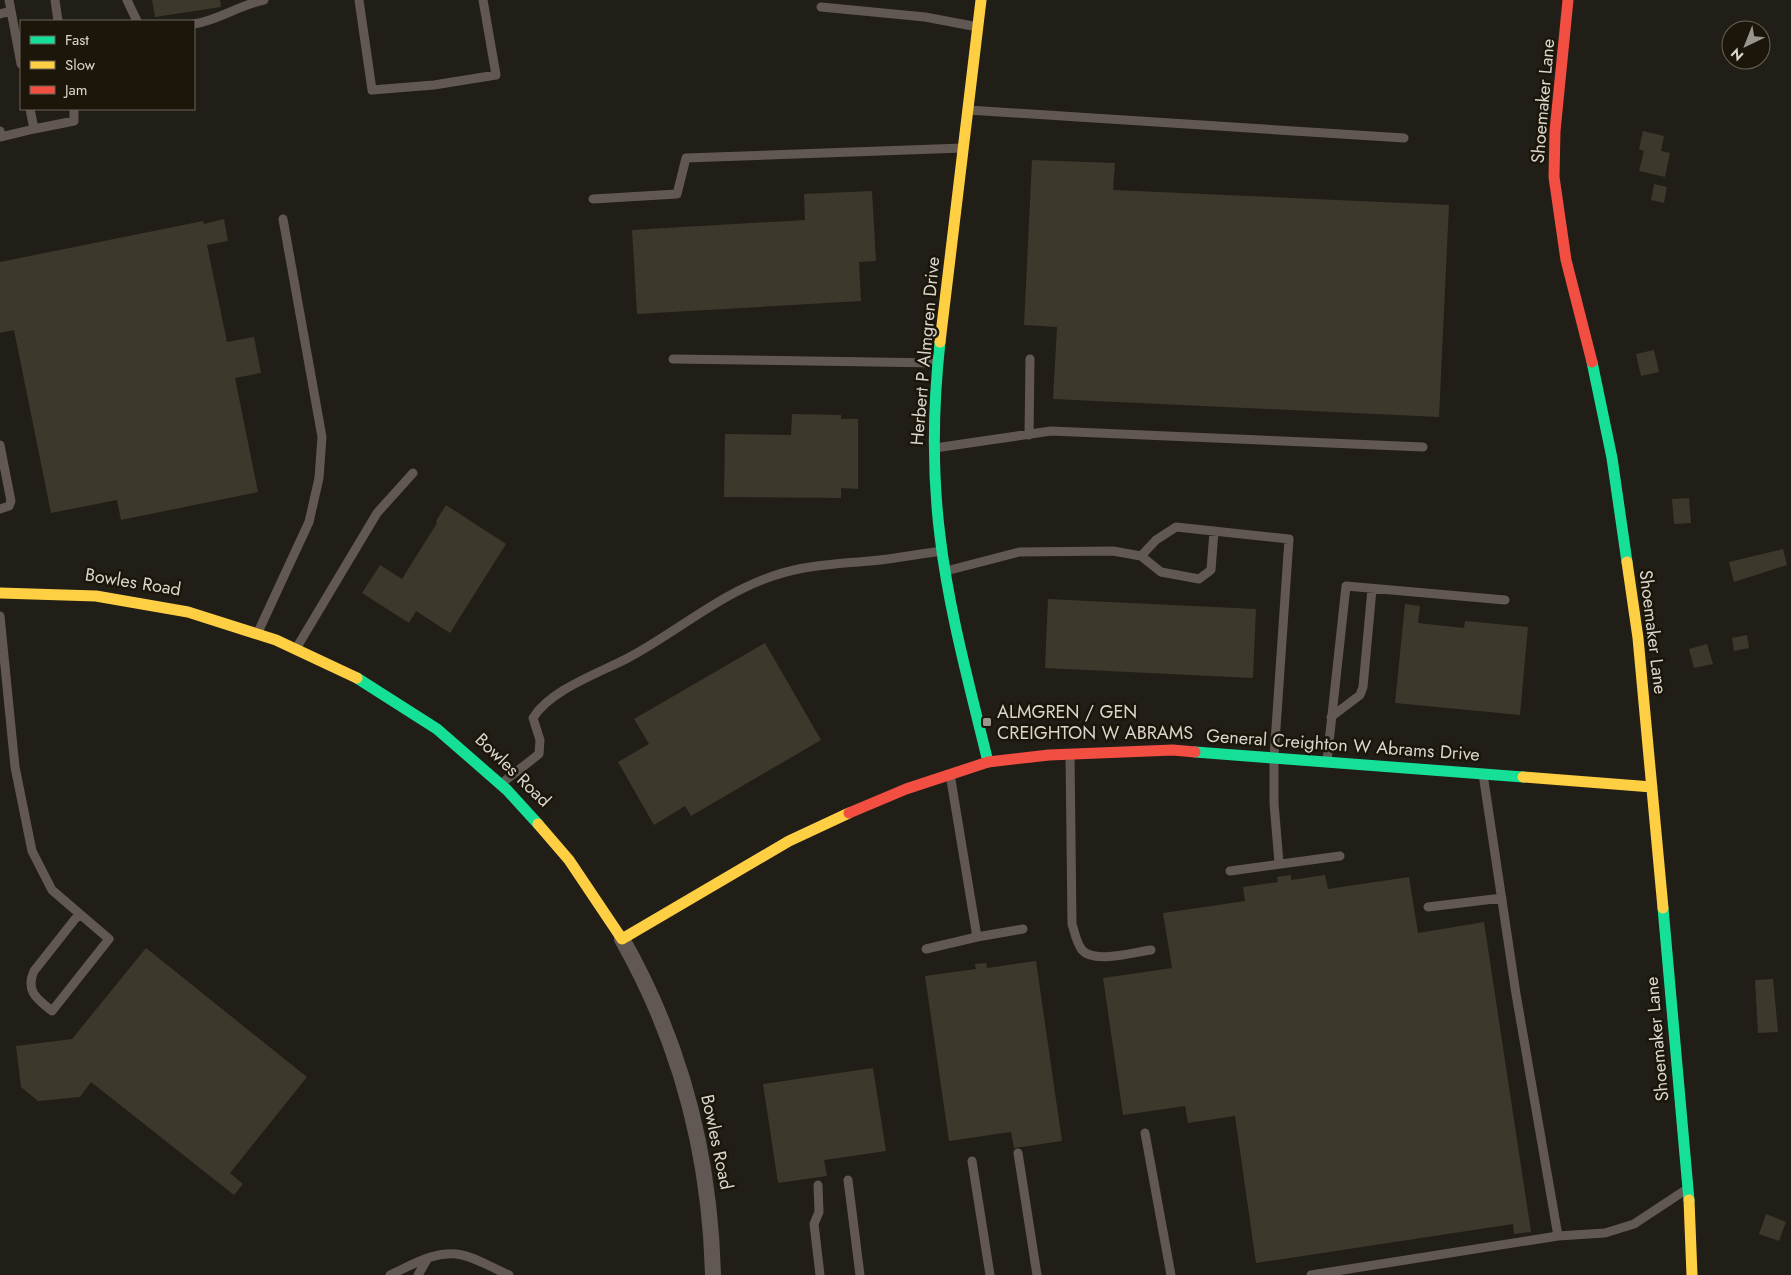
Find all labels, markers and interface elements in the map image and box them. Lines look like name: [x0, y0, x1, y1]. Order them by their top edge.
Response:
legend: [20, 20, 195, 110]
north arrow: [1721, 20, 1771, 70]
text: Fast: [65, 29, 89, 51]
street label: Shoemaker Lane: [1525, 38, 1561, 164]
text: N: [1726, 43, 1748, 66]
text: Slow: [65, 54, 96, 76]
text: Jam: [63, 79, 88, 101]
street label: Herbert P Almgren Drive: [904, 256, 946, 446]
street label: Bowles Road: [83, 562, 183, 602]
street label: Shoemaker Lane: [1632, 568, 1674, 696]
place label: ALMGREN / GEN CREIGHTON W ABRAMS: [997, 699, 1193, 746]
marker: ALMGREN / GEN CREIGHTON W ABRAMS: [981, 716, 993, 728]
street label: General Creighton W Abrams Drive: [1205, 722, 1481, 768]
street label: Bowles Road: [469, 727, 557, 813]
street label: Shoemaker Lane: [1639, 976, 1675, 1102]
street label: Bowles Road: [694, 1092, 740, 1192]

